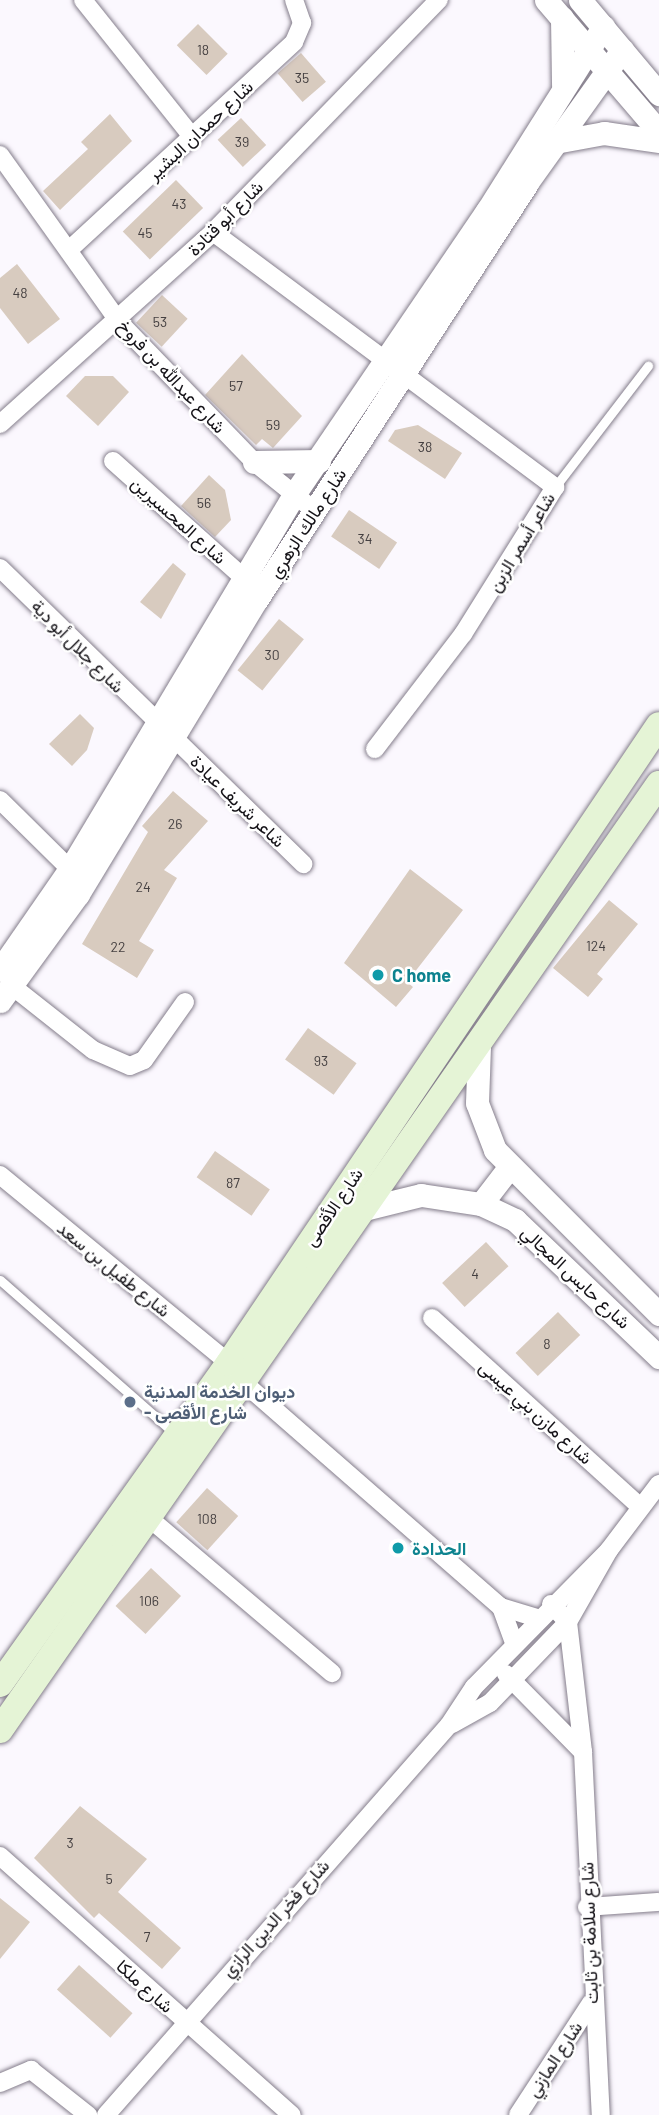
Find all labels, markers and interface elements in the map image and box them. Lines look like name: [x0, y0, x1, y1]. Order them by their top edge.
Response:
house number: 18: [197, 42, 209, 58]
house number: 35: [295, 70, 309, 86]
street label: شارع حمدان البشير: [143, 76, 257, 184]
house number: 39: [235, 134, 249, 150]
street label: شارع أبو قتادة: [183, 176, 267, 260]
house number: 43: [172, 196, 186, 212]
house number: 45: [138, 225, 152, 241]
house number: 48: [12, 285, 28, 301]
street label: شارع عبدالله بن فروخ: [114, 314, 230, 438]
house number: 53: [153, 314, 167, 330]
house number: 57: [229, 378, 243, 394]
house number: 59: [266, 417, 280, 433]
house number: 38: [418, 439, 432, 455]
street label: شارع مالك الزهري: [264, 464, 350, 582]
street label: شارع المحسيرين: [127, 472, 231, 568]
street label: شاعر أسمر الزبن: [483, 488, 559, 596]
house number: 56: [197, 495, 211, 511]
house number: 34: [358, 531, 372, 547]
street label: شارع جلال أبو دية: [27, 595, 129, 697]
house number: 30: [264, 647, 280, 663]
street label: شاعر شريف عيادة: [186, 750, 290, 852]
house number: 26: [168, 816, 182, 832]
house number: 24: [135, 879, 151, 895]
house number: 124: [586, 938, 606, 954]
house number: 22: [110, 939, 126, 955]
place label: C home: [392, 964, 451, 986]
marker: C home: [370, 967, 386, 983]
house number: 93: [314, 1053, 328, 1069]
street label: شارع الأقصى: [299, 1164, 367, 1250]
house number: 87: [226, 1175, 240, 1191]
street label: شارع طفيل بن سعد: [53, 1217, 175, 1321]
street label: شارع حابس المجالي: [517, 1221, 635, 1333]
house number: 4: [471, 1266, 479, 1282]
house number: 8: [543, 1336, 551, 1352]
street label: شارع مازن بني عيسى: [475, 1355, 597, 1469]
place label: ديوان الخدمة المدنية - شارع الأقصى: [144, 1381, 295, 1424]
marker: ديوان الخدمة المدنية - شارع الأقصى: [122, 1394, 138, 1410]
house number: 108: [197, 1511, 217, 1527]
place label: الحدادة: [412, 1537, 466, 1559]
marker: الحدادة: [390, 1540, 406, 1556]
house number: 106: [139, 1593, 159, 1609]
house number: 3: [66, 1835, 74, 1851]
street label: شارع فخر الدين الرازي: [217, 1855, 333, 1981]
street label: شارع سلامة بن ثابت: [576, 1862, 602, 2004]
house number: 5: [105, 1871, 113, 1887]
house number: 7: [144, 1929, 150, 1945]
street label: شارع ملكا: [112, 1955, 178, 2017]
street label: شارع المازني: [522, 2017, 586, 2101]

